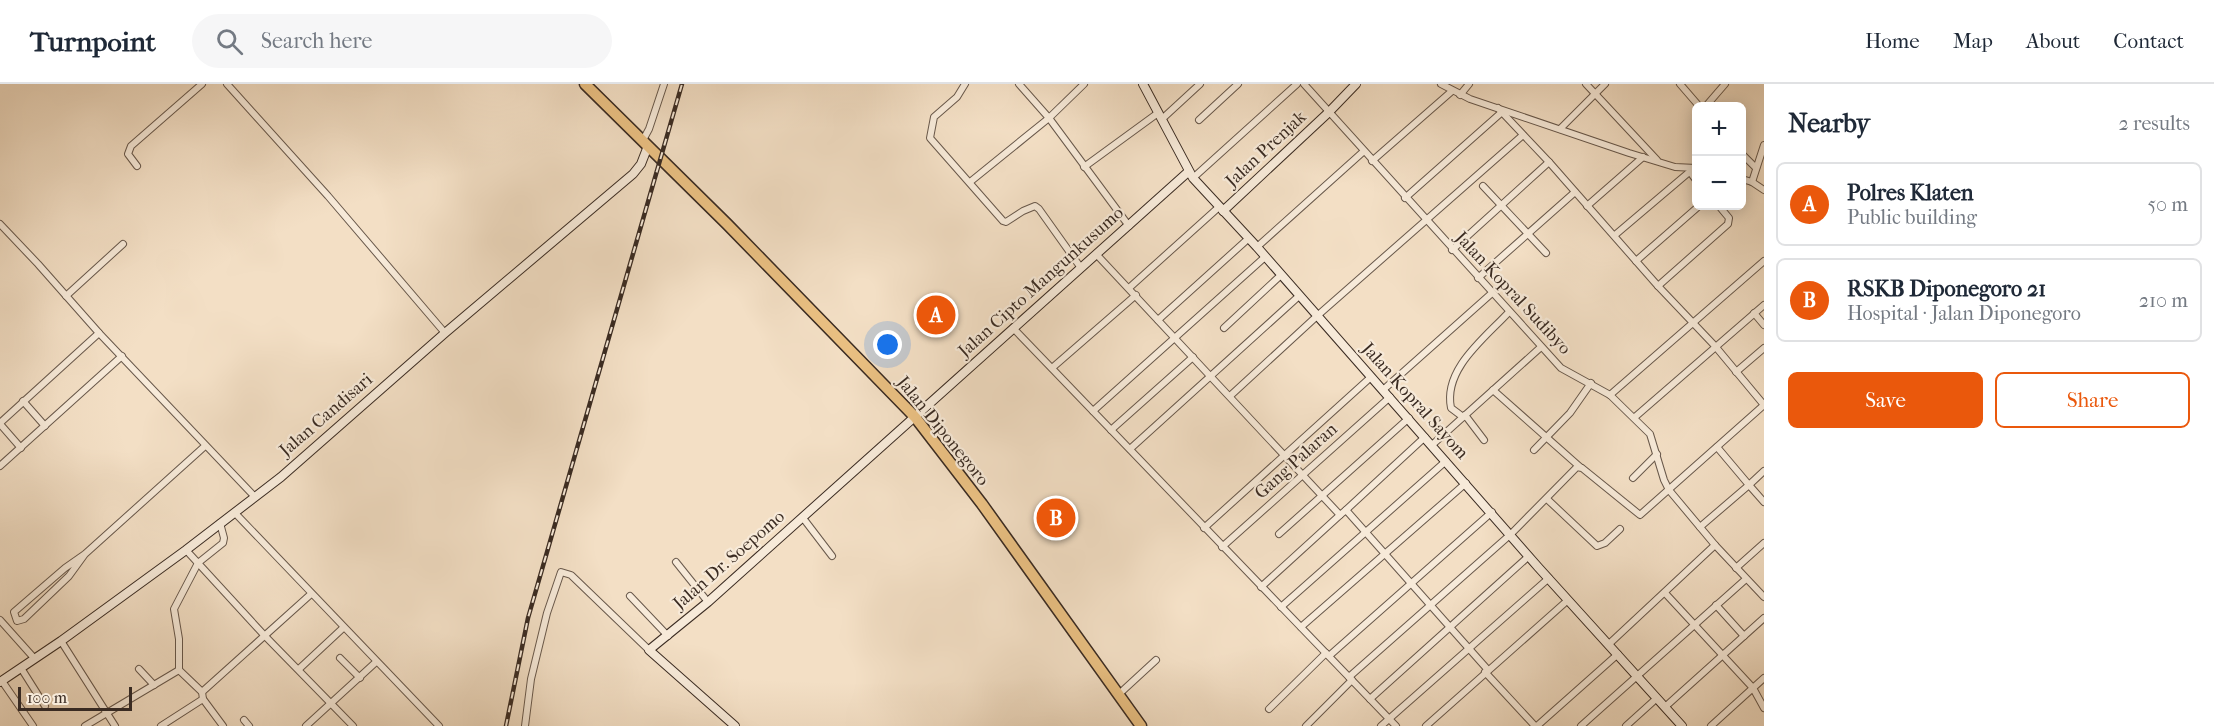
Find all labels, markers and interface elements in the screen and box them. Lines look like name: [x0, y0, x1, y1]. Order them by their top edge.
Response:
search box: [192, 14, 612, 68]
text: Turnpoint: [30, 25, 156, 58]
icon: search: [213, 25, 246, 58]
text: Search here: [261, 28, 372, 54]
text: Home: [1865, 29, 1920, 53]
text: Map: [1953, 29, 1993, 53]
text: About: [2026, 29, 2080, 53]
text: Contact: [2113, 29, 2184, 53]
map controls: [1692, 102, 1746, 210]
button: +: [1692, 102, 1746, 156]
street label: Jalan Prenjak: [1220, 106, 1311, 193]
text: Nearby: [1788, 108, 1870, 139]
text: 2 results: [2119, 112, 2190, 135]
button: −: [1692, 156, 1746, 210]
text: Polres Klaten: [1847, 180, 1974, 206]
text: A: [1803, 193, 1816, 216]
text: 50 m: [2147, 193, 2188, 216]
street label: Jalan Cipto Mangunkusumo: [953, 202, 1128, 363]
text: Public building: [1847, 206, 1977, 229]
street label: Jalan Kopral Sudibyo: [1449, 226, 1575, 359]
text: RSKB Diponegoro 21: [1847, 276, 2046, 302]
text: B: [1803, 289, 1816, 312]
text: 210 m: [2139, 289, 2188, 312]
pin: A: [916, 292, 956, 338]
text: Hospital · Jalan Diponegoro: [1847, 302, 2081, 325]
your location: [873, 330, 902, 359]
street label: Jalan Kopral Sayom: [1356, 337, 1473, 464]
street label: Jalan Candisari: [274, 369, 377, 462]
street label: Jalan Diponegoro: [891, 371, 994, 490]
button: Save: [1788, 372, 1983, 428]
button: Share: [1995, 372, 2190, 428]
street label: Gang Palaran: [1250, 418, 1342, 504]
pin: B: [1036, 496, 1076, 540]
street label: Jalan Dr. Soepomo: [668, 506, 789, 615]
scale bar: [18, 684, 132, 712]
text: 100 m: [27, 688, 67, 707]

